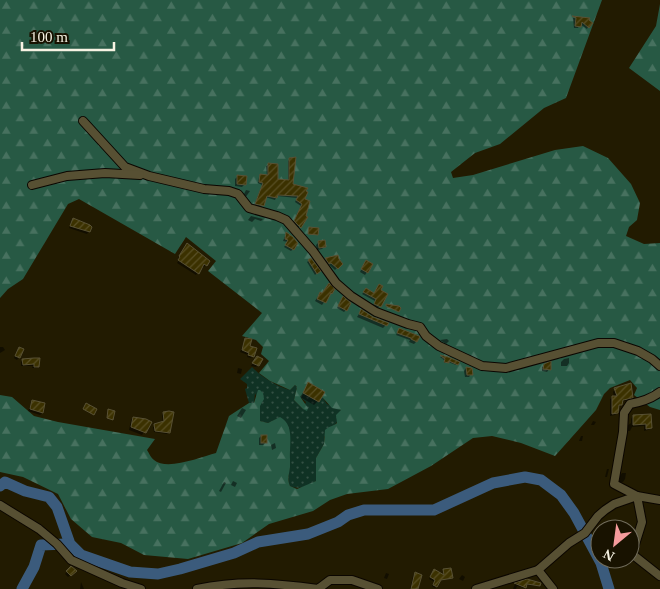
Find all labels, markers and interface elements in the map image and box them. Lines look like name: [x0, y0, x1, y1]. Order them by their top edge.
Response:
scale bar: [22, 20, 115, 52]
text: 100 m: [30, 29, 68, 45]
north arrow: [590, 519, 640, 569]
text: N: [601, 546, 617, 564]

